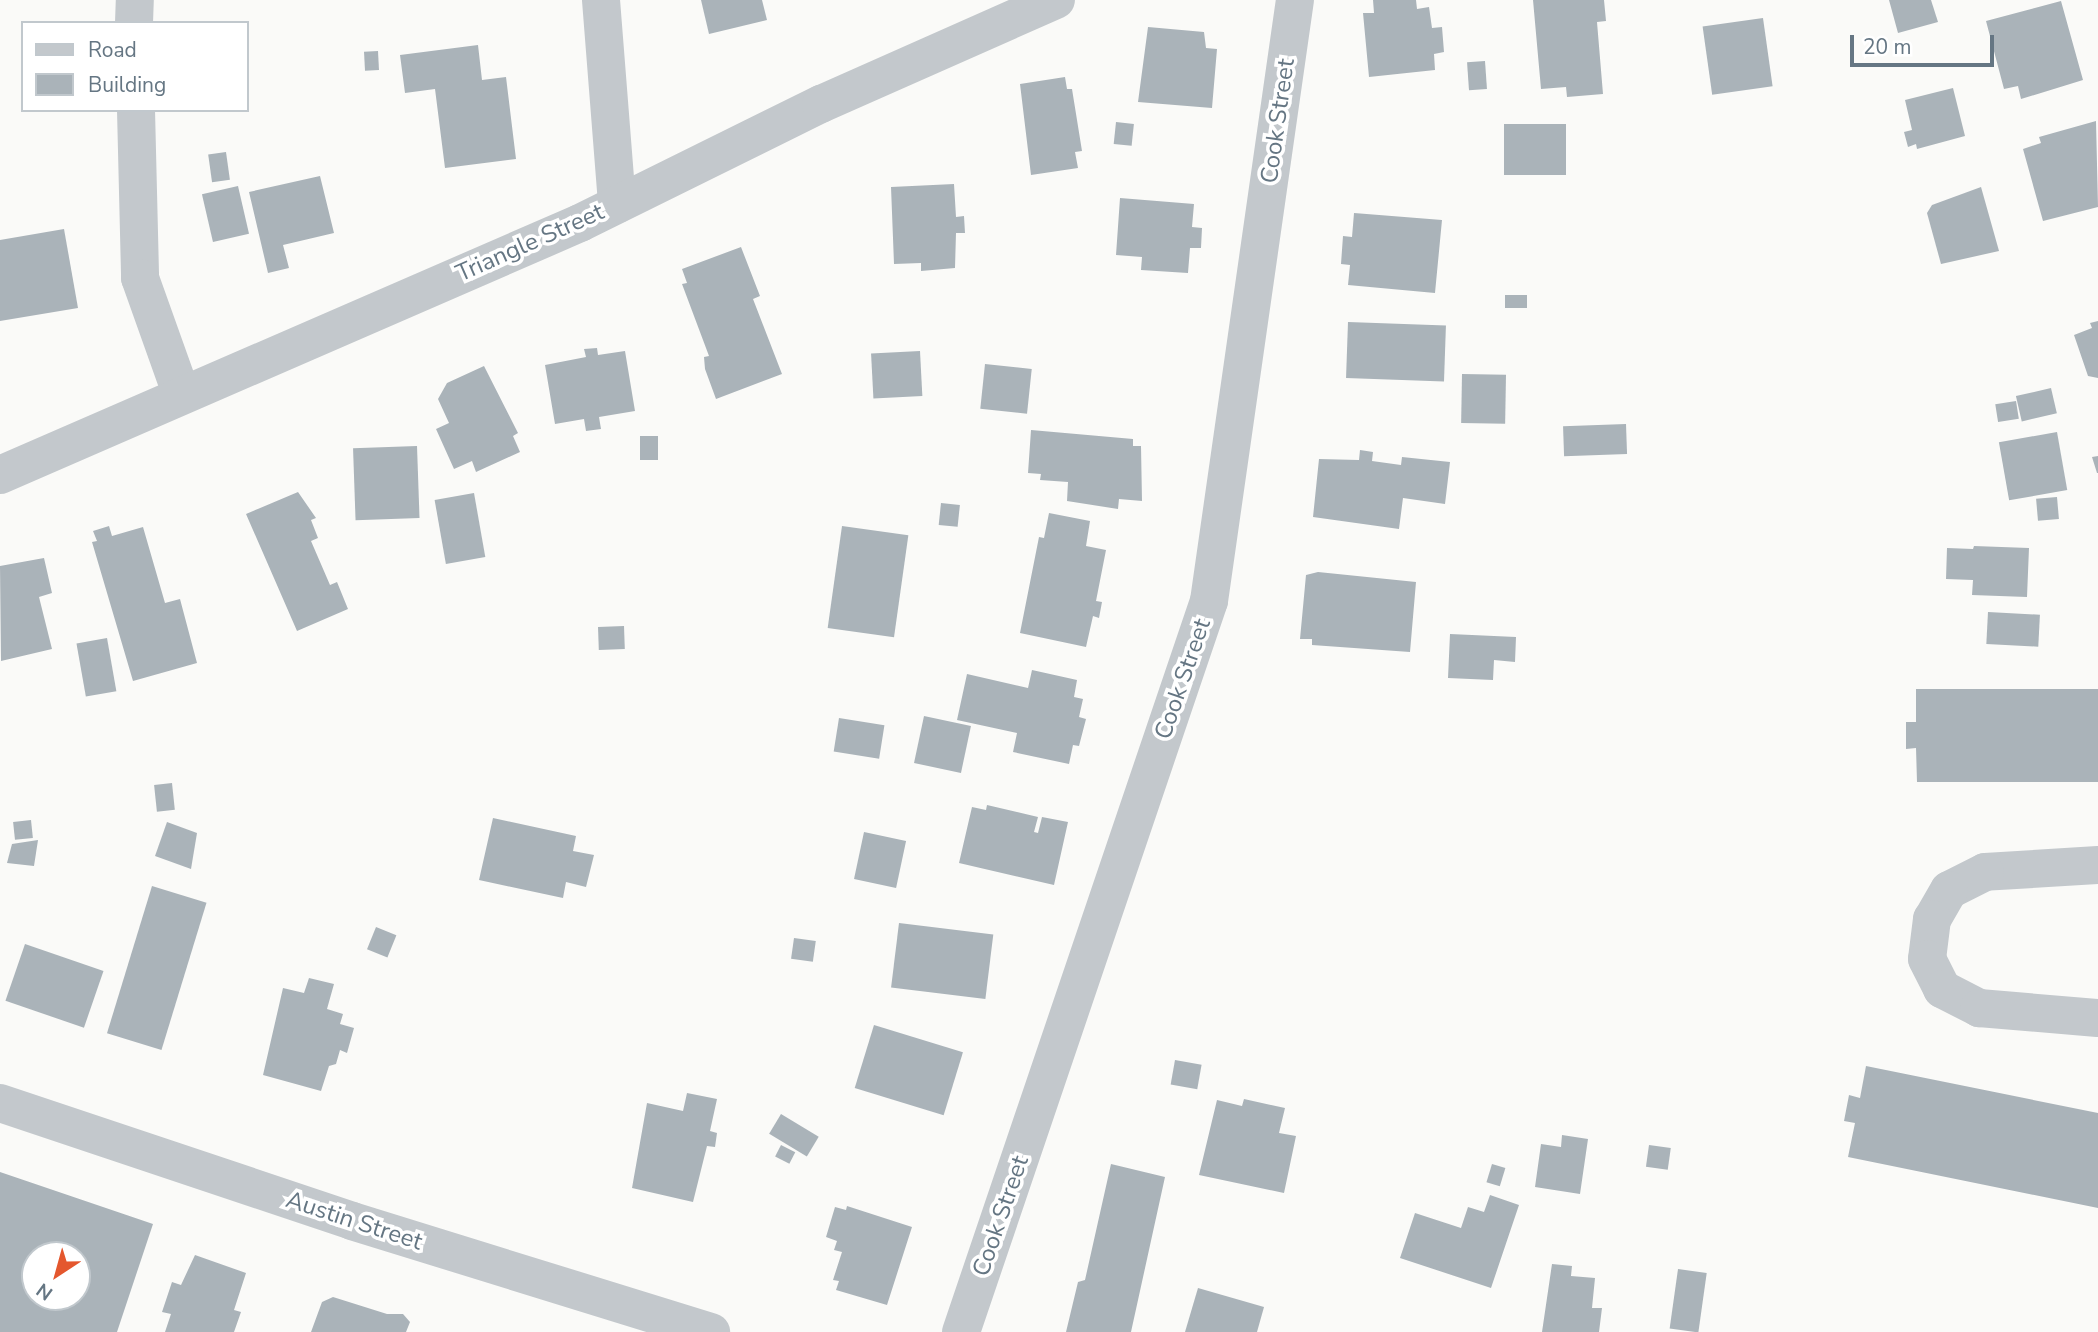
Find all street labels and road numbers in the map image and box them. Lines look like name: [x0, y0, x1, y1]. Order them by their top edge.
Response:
street label: Cook Street: [1255, 57, 1301, 185]
street label: Triangle Street: [452, 198, 608, 288]
street label: Cook Street: [1149, 615, 1217, 743]
street label: Cook Street: [967, 1152, 1035, 1280]
street label: Austin Street: [282, 1185, 426, 1257]

